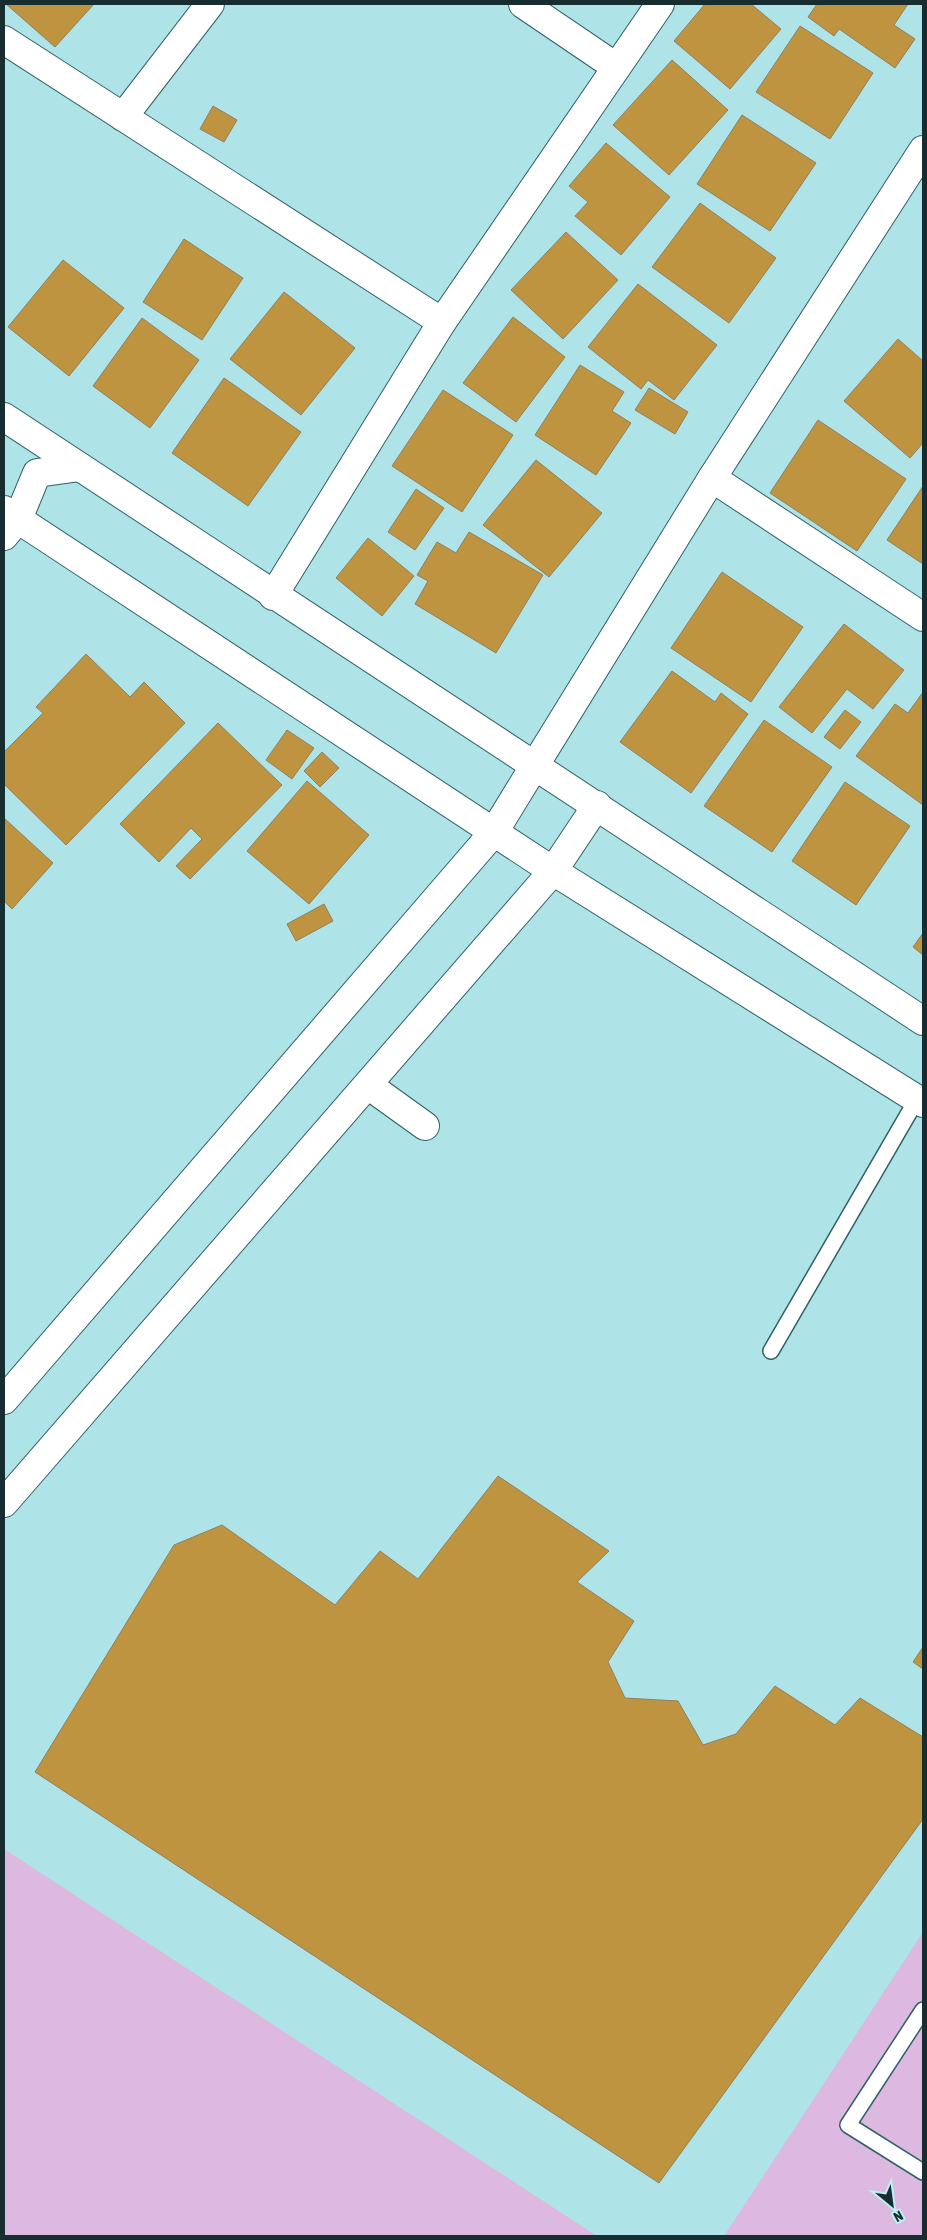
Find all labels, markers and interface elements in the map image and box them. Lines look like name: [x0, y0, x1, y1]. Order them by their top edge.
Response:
north arrow: [867, 2180, 917, 2230]
text: N: [891, 2207, 906, 2225]

